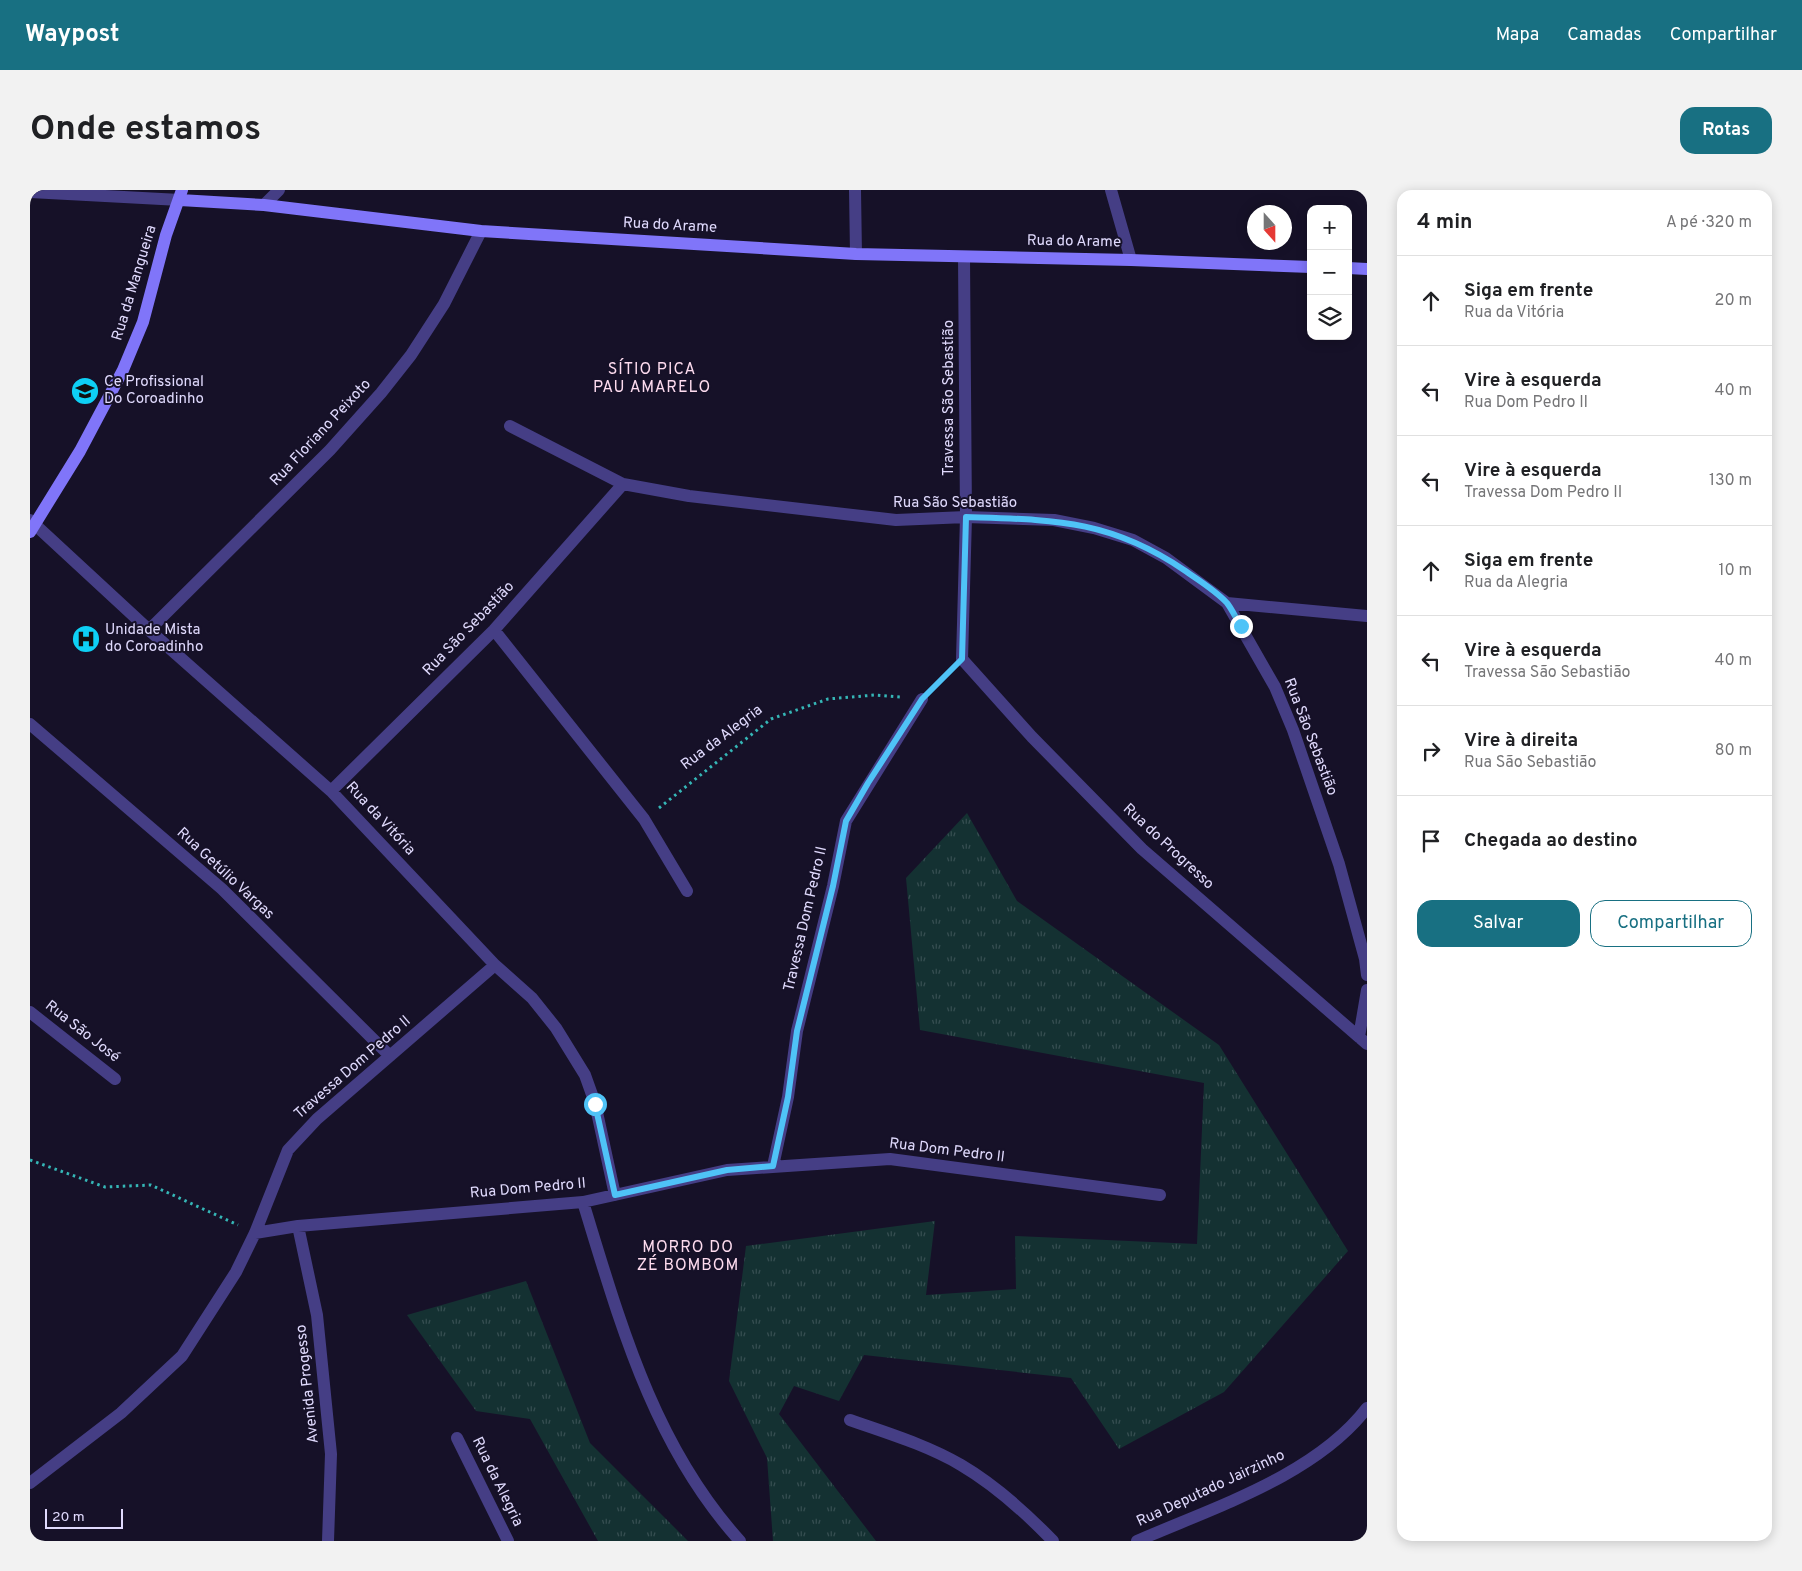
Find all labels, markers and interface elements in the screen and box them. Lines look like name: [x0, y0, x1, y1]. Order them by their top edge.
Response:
text: Waypost: [25, 20, 119, 50]
text: Mapa: [1496, 24, 1539, 47]
text: Camadas: [1567, 24, 1642, 47]
text: Compartilhar: [1670, 24, 1777, 47]
button: Rotas: [1680, 107, 1772, 154]
text: Onde estamos: [30, 108, 261, 152]
north arrow: [1247, 205, 1292, 250]
map controls: [1307, 205, 1352, 340]
button: +: [1307, 205, 1352, 250]
text: 4 min: [1417, 209, 1473, 236]
text: A pé · 320 m: [1666, 213, 1752, 233]
street label: Rua do Arame: [622, 214, 718, 238]
street label: Rua da Mangueira: [108, 223, 162, 343]
street label: Rua do Arame: [1027, 232, 1121, 252]
button: −: [1307, 250, 1352, 295]
text: Siga em frente: [1464, 279, 1593, 303]
icon: ahead: [1417, 287, 1445, 315]
text: 20 m: [1715, 291, 1752, 311]
button: layers: [1307, 295, 1352, 340]
text: Rua da Vitória: [1464, 303, 1564, 323]
street label: Travessa São Sebastião: [940, 320, 959, 476]
district label: SÍTIO PICA PAU AMARELO: [593, 358, 711, 398]
text: Vire à esquerda: [1464, 369, 1602, 393]
place label: Ce Profissional Do Coroadinho: [104, 373, 204, 409]
school or university icon: Ce Profissional Do Coroadinho: [70, 376, 100, 406]
street label: Rua Floriano Peixoto: [267, 376, 375, 490]
icon: left: [1417, 377, 1445, 405]
text: 40 m: [1714, 381, 1752, 401]
text: Rua Dom Pedro II: [1464, 393, 1588, 413]
text: Vire à esquerda: [1464, 459, 1602, 483]
icon: left: [1417, 467, 1445, 495]
text: 130 m: [1709, 471, 1752, 491]
text: Travessa Dom Pedro II: [1464, 483, 1622, 503]
street label: Rua São Sebastião: [893, 494, 1017, 513]
text: Siga em frente: [1464, 549, 1593, 573]
icon: ahead: [1417, 557, 1445, 585]
text: 10 m: [1718, 561, 1752, 581]
text: Rua da Alegria: [1464, 573, 1568, 593]
street label: Rua São Sebastião: [419, 578, 519, 680]
route end: [1230, 615, 1253, 638]
place label: Unidade Mista do Coroadinho: [105, 621, 203, 657]
hospital icon: Unidade Mista do Coroadinho: [71, 624, 101, 654]
text: Vire à esquerda: [1464, 639, 1602, 663]
icon: left: [1417, 647, 1445, 675]
text: 40 m: [1714, 651, 1752, 671]
text: Travessa São Sebastião: [1464, 663, 1631, 683]
street label: Rua São Sebastião: [1279, 676, 1341, 798]
street label: Rua da Alegria: [677, 701, 767, 775]
text: Vire à direita: [1464, 729, 1578, 753]
icon: right: [1417, 737, 1445, 765]
text: 80 m: [1715, 741, 1752, 761]
text: Rua São Sebastião: [1464, 753, 1596, 773]
street label: Rua da Vitória: [341, 778, 419, 860]
street label: Rua do Progresso: [1118, 800, 1218, 894]
street label: Rua Getúlio Vargas: [172, 824, 278, 924]
icon: arrive: [1417, 827, 1445, 855]
text: Chegada ao destino: [1464, 829, 1638, 853]
street label: Travessa Dom Pedro II: [780, 845, 832, 993]
button: Salvar: [1417, 900, 1580, 947]
button: Compartilhar: [1590, 900, 1752, 947]
street label: Rua São José: [41, 997, 123, 1067]
street label: Travessa Dom Pedro II: [291, 1012, 415, 1124]
route start: [584, 1093, 607, 1116]
street label: Rua Dom Pedro II: [888, 1134, 1006, 1168]
street label: Rua Dom Pedro II: [469, 1174, 587, 1204]
district label: MORRO DO ZÉ BOMBOM: [637, 1238, 739, 1276]
street label: Avenida Progesso: [292, 1324, 324, 1444]
street label: Rua da Alegria: [467, 1434, 527, 1530]
street label: Rua Deputado Jairzinho: [1134, 1446, 1288, 1532]
scale bar: [45, 1506, 122, 1529]
text: 20 m: [52, 1509, 85, 1526]

